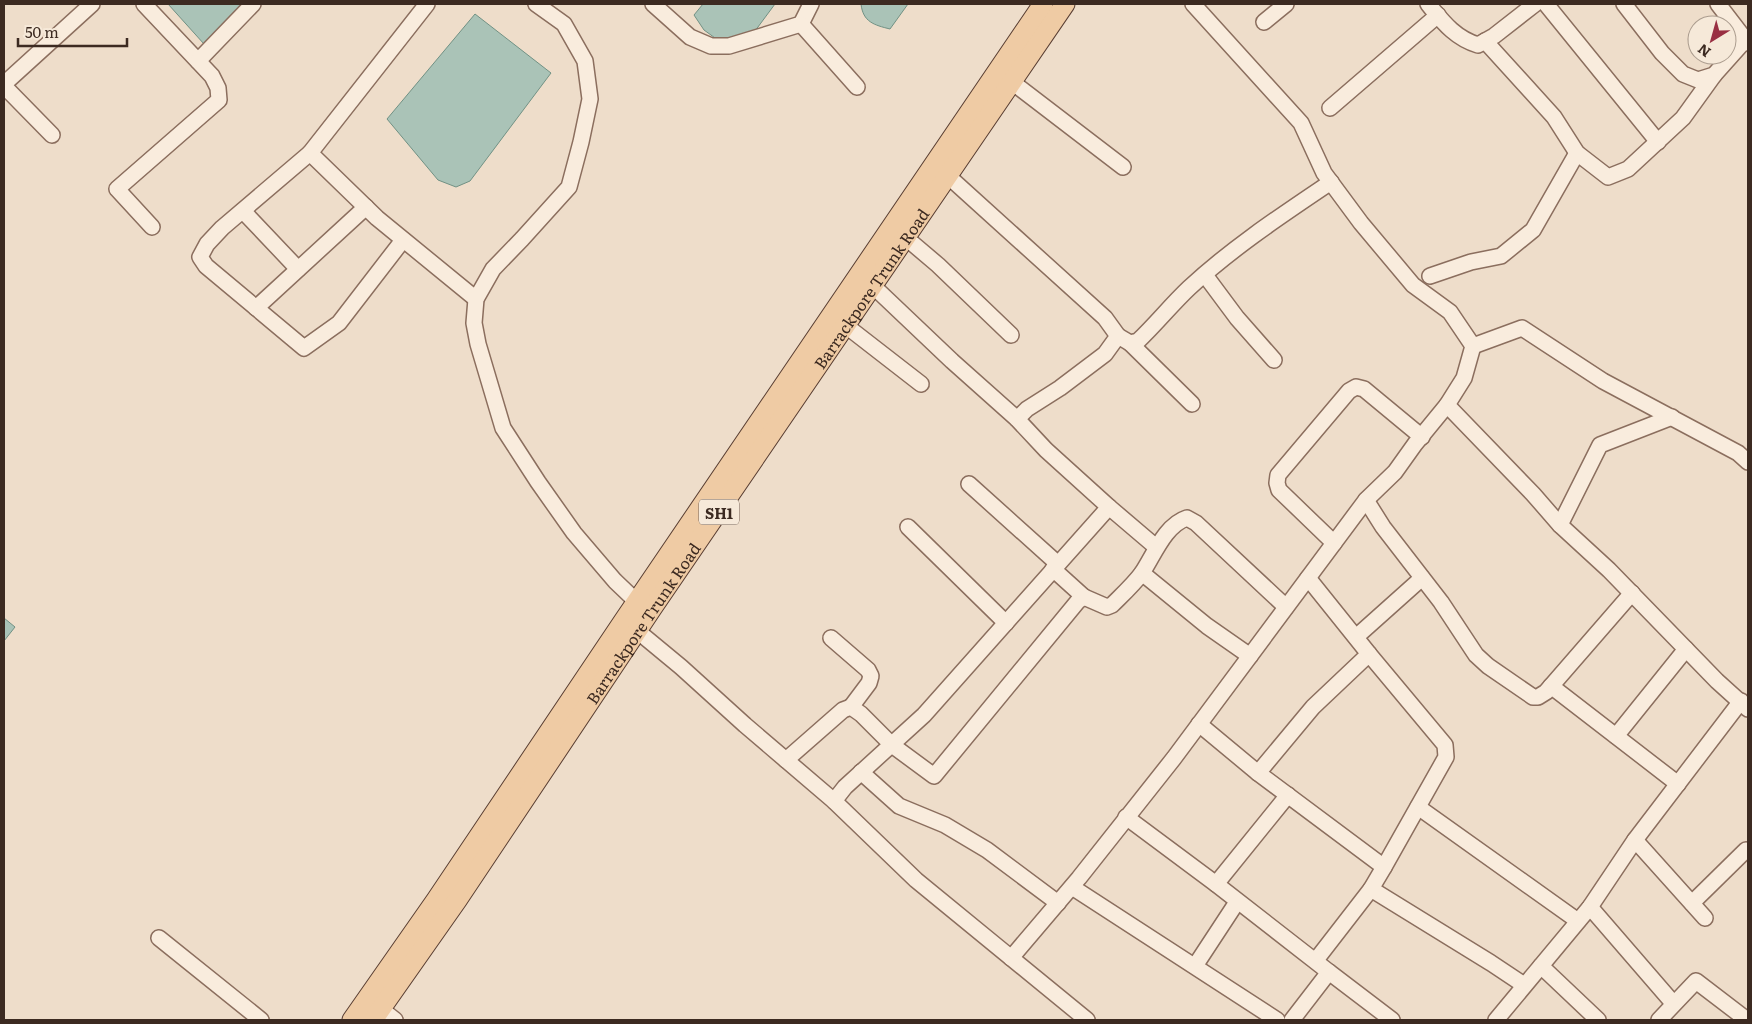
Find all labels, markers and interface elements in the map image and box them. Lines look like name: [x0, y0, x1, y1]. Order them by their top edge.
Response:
scale bar: [18, 15, 126, 47]
north arrow: [1687, 15, 1737, 65]
text: 50 m: [25, 20, 59, 43]
text: N: [1693, 40, 1714, 63]
street label: Barrackpore Trunk Road: [807, 203, 934, 373]
road number: SH1: [699, 500, 739, 524]
street label: Barrackpore Trunk Road: [580, 537, 706, 708]

